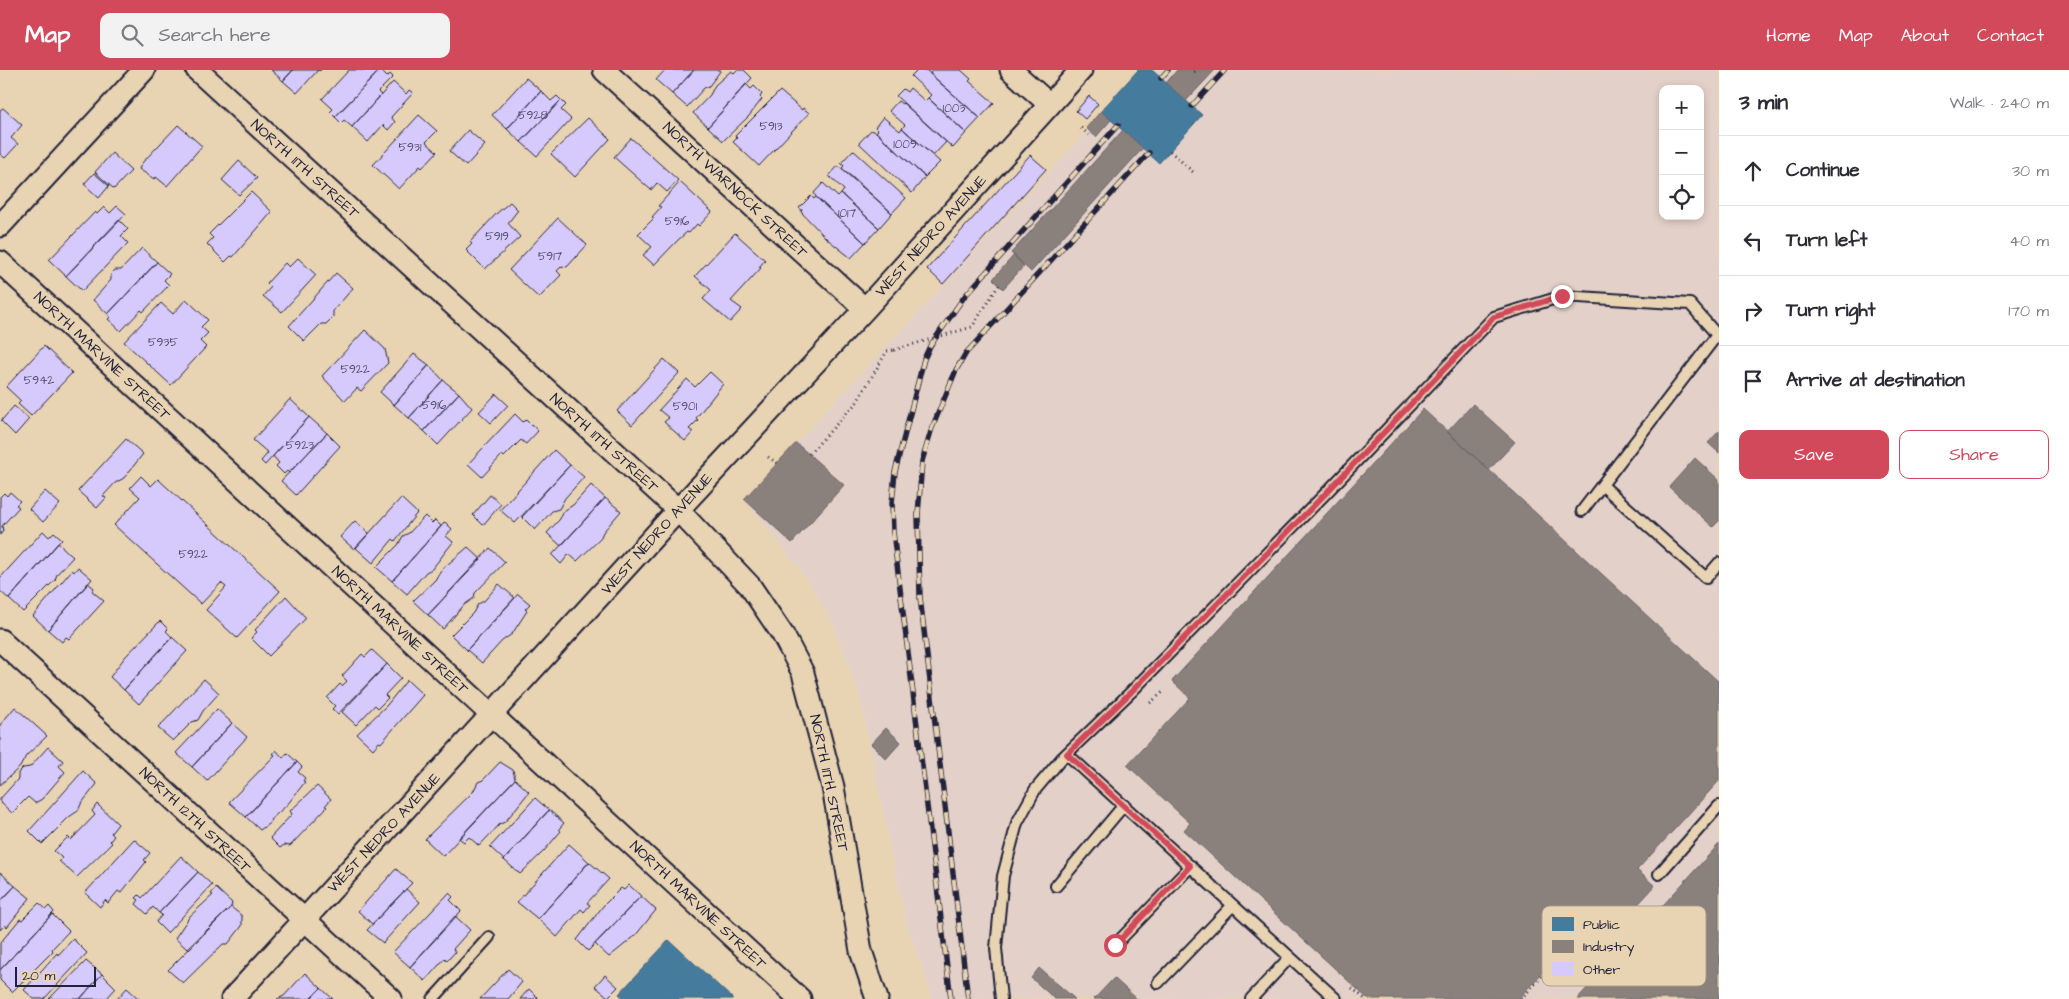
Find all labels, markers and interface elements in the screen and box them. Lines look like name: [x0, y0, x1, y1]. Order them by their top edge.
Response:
search box: [100, 13, 450, 58]
text: Map: [25, 18, 70, 52]
icon: search: [118, 21, 146, 49]
text: Search here: [158, 22, 271, 49]
text: Home: [1766, 23, 1811, 48]
text: Map: [1839, 23, 1873, 48]
text: About: [1901, 23, 1949, 48]
text: Contact: [1977, 23, 2044, 48]
map controls: [1659, 85, 1704, 220]
button: +: [1659, 85, 1704, 130]
text: 3 min: [1739, 88, 1788, 117]
text: Walk · 240 m: [1949, 92, 2049, 114]
house number: 1003: [943, 100, 965, 117]
house number: 5928: [518, 107, 548, 124]
street label: NORTH 11TH STREET: [246, 114, 364, 224]
street label: NORTH WARNOCK STREET: [658, 117, 812, 263]
house number: 5913: [760, 118, 782, 135]
button: −: [1659, 130, 1704, 175]
house number: 1009: [893, 136, 917, 153]
house number: 5931: [399, 139, 422, 156]
icon: ahead: [1739, 157, 1767, 185]
text: Continue: [1786, 157, 1860, 184]
text: 30 m: [2012, 160, 2049, 182]
street label: WEST NEDRO AVENUE: [871, 170, 992, 301]
button: locate: [1659, 175, 1704, 220]
house number: 1017: [838, 205, 857, 222]
house number: 5916: [665, 213, 690, 230]
icon: left: [1739, 227, 1767, 255]
text: Turn left: [1786, 227, 1867, 254]
house number: 5919: [485, 228, 509, 245]
text: 40 m: [2009, 230, 2049, 252]
house number: 5917: [538, 248, 563, 265]
route end: [1551, 285, 1574, 308]
street label: NORTH MARVINE STREET: [29, 287, 175, 426]
icon: right: [1739, 297, 1767, 325]
text: Turn right: [1786, 297, 1875, 324]
text: 170 m: [2008, 300, 2049, 322]
house number: 5935: [148, 334, 178, 351]
house number: 5922: [340, 361, 370, 378]
icon: arrive: [1739, 367, 1767, 395]
text: Arrive at destination: [1786, 367, 1965, 394]
house number: 5942: [24, 372, 54, 389]
street label: NORTH 11TH STREET: [545, 388, 663, 498]
house number: 5916: [422, 397, 447, 414]
house number: 5901: [673, 398, 698, 415]
button: Save: [1739, 430, 1889, 479]
button: Share: [1899, 430, 2049, 479]
house number: 5923: [286, 437, 314, 454]
street label: WEST NEDRO AVENUE: [597, 468, 718, 599]
house number: 5922: [178, 546, 208, 563]
street label: NORTH MARVINE STREET: [327, 561, 473, 700]
street label: NORTH 11TH STREET: [804, 713, 854, 854]
street label: NORTH 12TH STREET: [134, 762, 256, 878]
street label: WEST NEDRO AVENUE: [323, 768, 445, 898]
street label: NORTH MARVINE STREET: [625, 836, 771, 975]
legend: [1542, 906, 1706, 986]
text: Public: [1583, 915, 1620, 935]
route start: [1104, 934, 1127, 957]
text: Industry: [1583, 937, 1635, 957]
text: Other: [1583, 960, 1621, 980]
scale bar: [15, 964, 96, 987]
text: 20 m: [22, 966, 55, 986]

